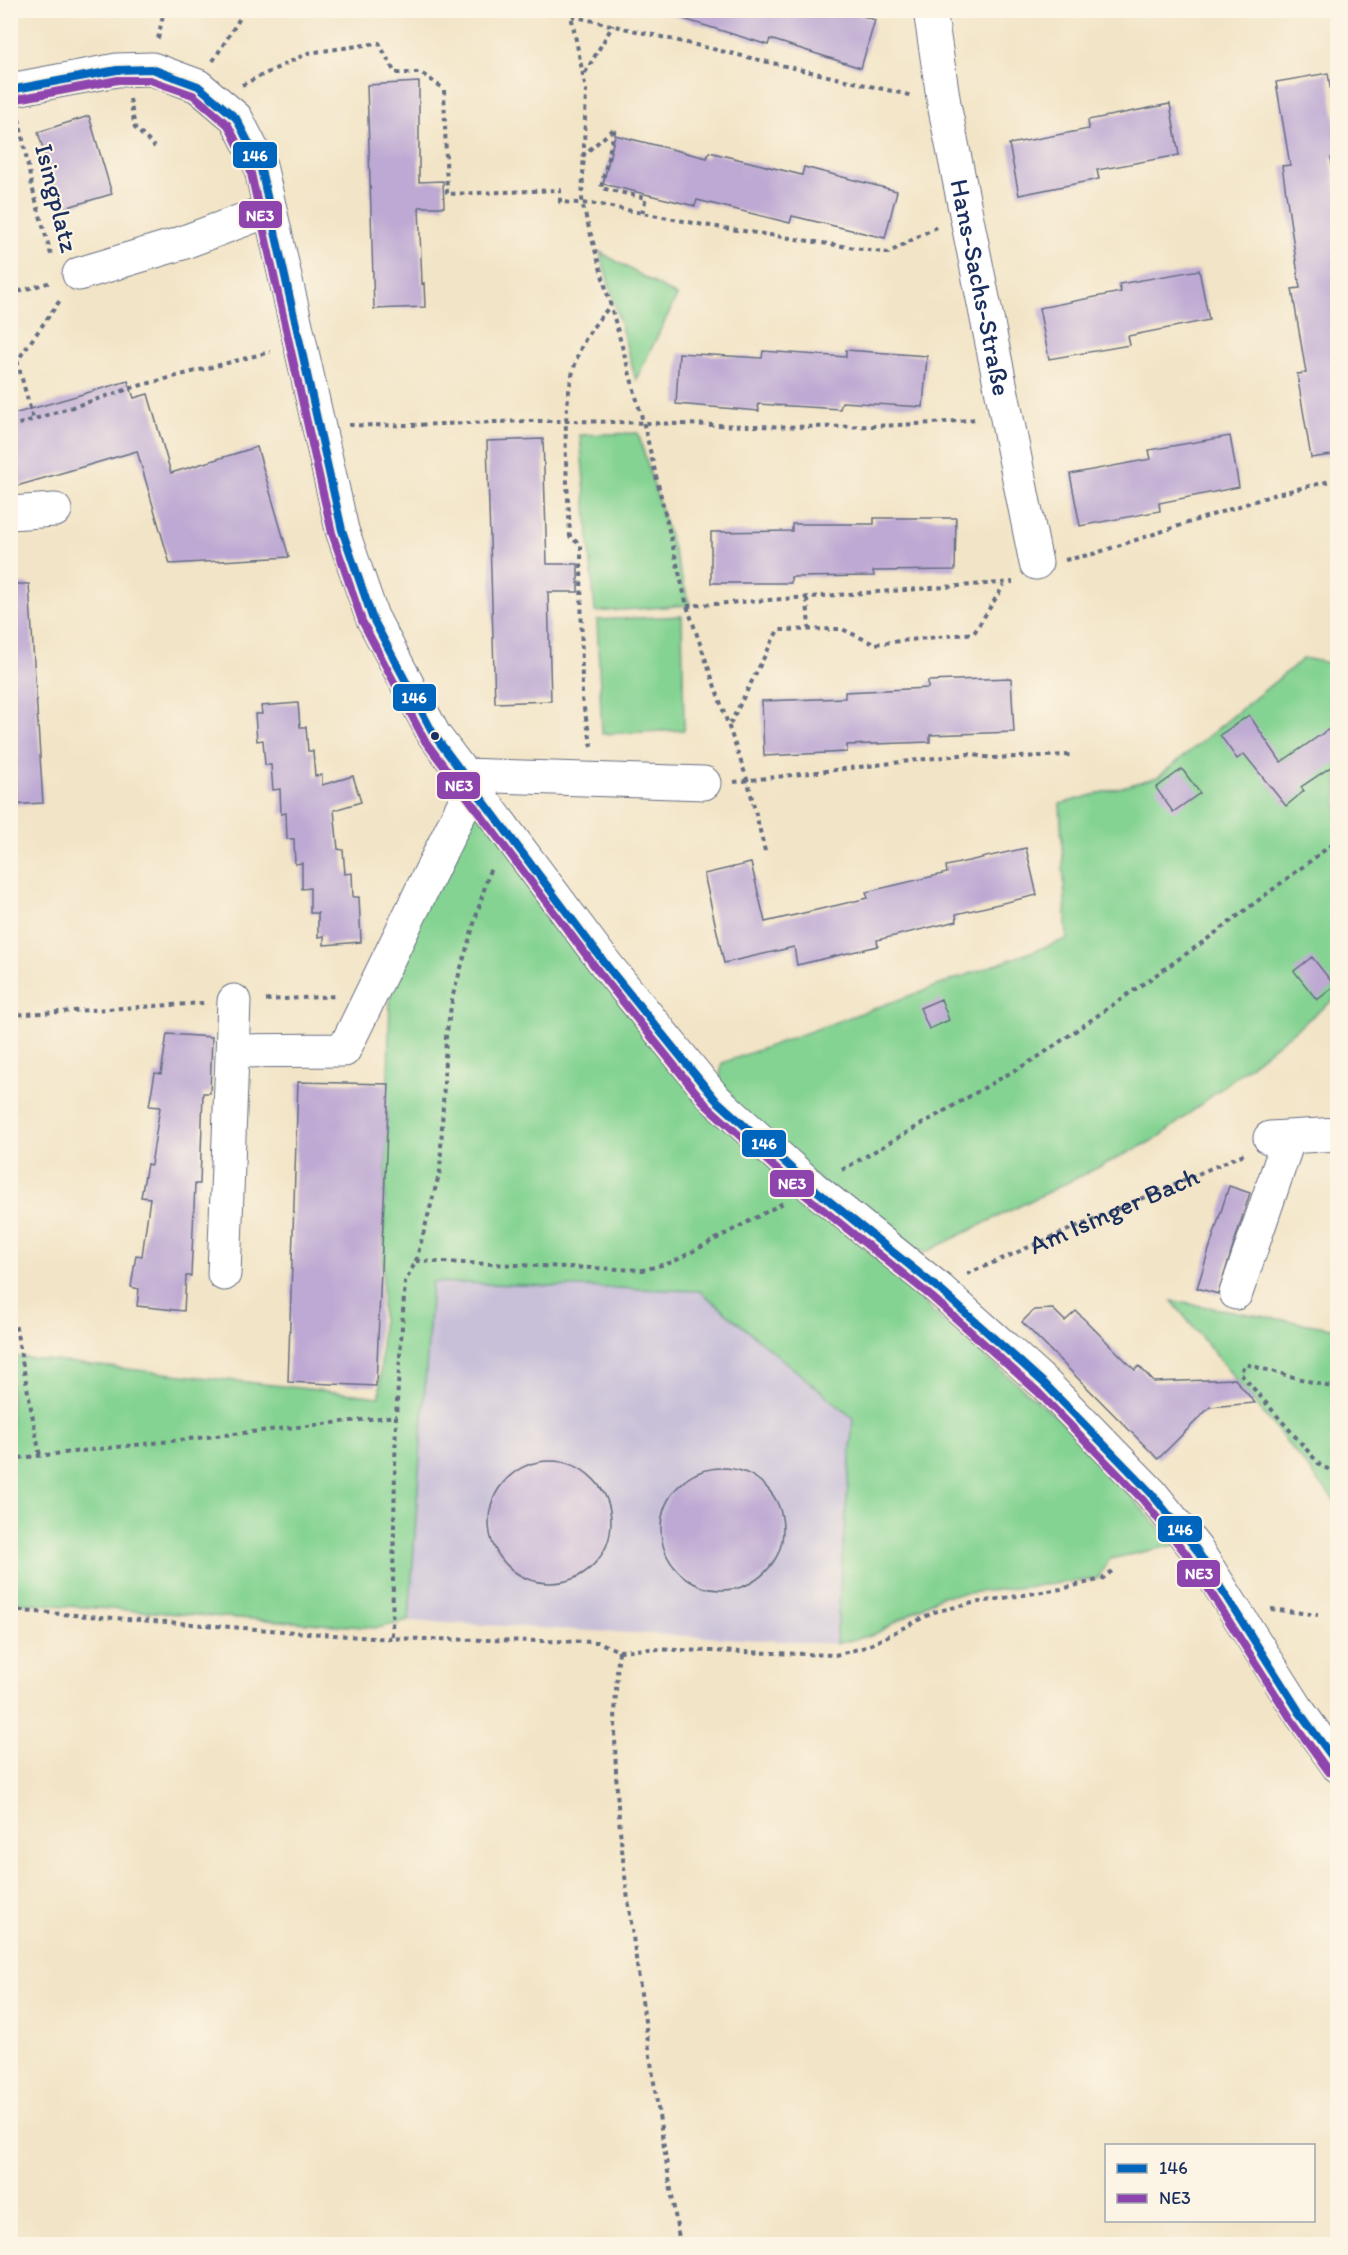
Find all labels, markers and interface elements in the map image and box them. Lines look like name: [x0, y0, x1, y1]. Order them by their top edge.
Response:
street label: Isingplatz: [28, 140, 86, 256]
line badge: 146: [232, 141, 278, 169]
text: 146: [242, 146, 268, 165]
street label: Hans-Sachs-Straße: [943, 176, 1018, 399]
line badge: NE3: [238, 200, 283, 229]
text: NE3: [246, 206, 274, 225]
line badge: 146: [392, 683, 437, 712]
text: 146: [401, 688, 427, 707]
unlabelled marker: [429, 730, 441, 742]
line badge: NE3: [436, 771, 481, 800]
text: NE3: [445, 776, 473, 795]
line badge: 146: [741, 1129, 787, 1158]
text: 146: [751, 1134, 777, 1153]
street label: Am Isinger Bach: [1024, 1160, 1204, 1261]
line badge: NE3: [769, 1169, 815, 1198]
text: NE3: [778, 1174, 806, 1193]
line badge: 146: [1157, 1515, 1203, 1543]
text: 146: [1167, 1520, 1193, 1539]
line badge: NE3: [1176, 1559, 1221, 1588]
text: NE3: [1185, 1564, 1213, 1583]
legend: [1105, 2144, 1315, 2222]
text: 146: [1159, 2157, 1188, 2179]
text: NE3: [1159, 2187, 1191, 2209]

